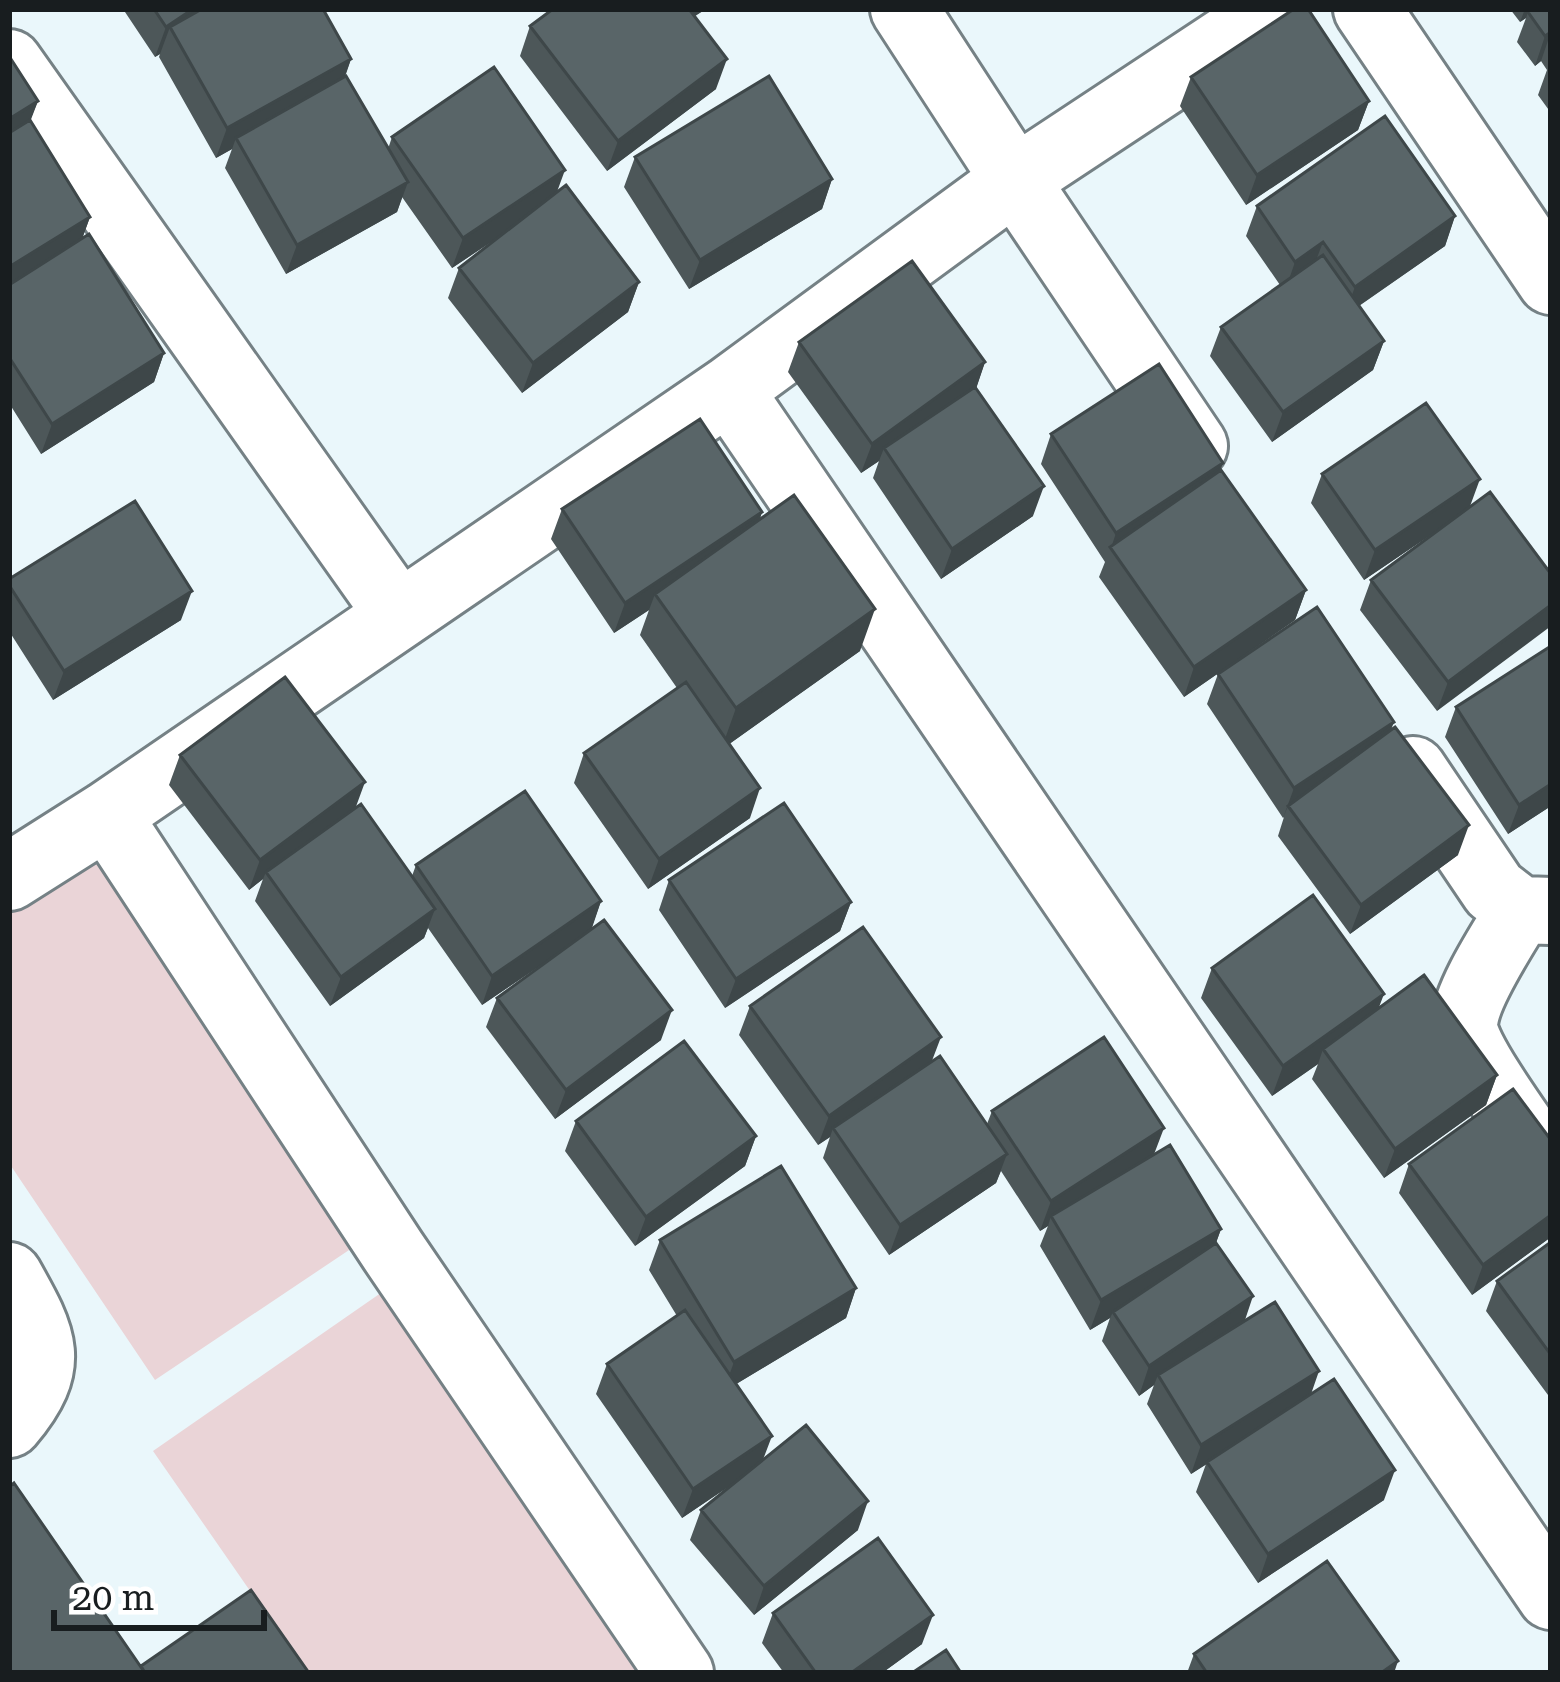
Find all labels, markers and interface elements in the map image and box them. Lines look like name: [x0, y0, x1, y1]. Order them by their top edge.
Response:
scale bar: [54, 1556, 264, 1630]
text: 20 m: [72, 1577, 154, 1619]

